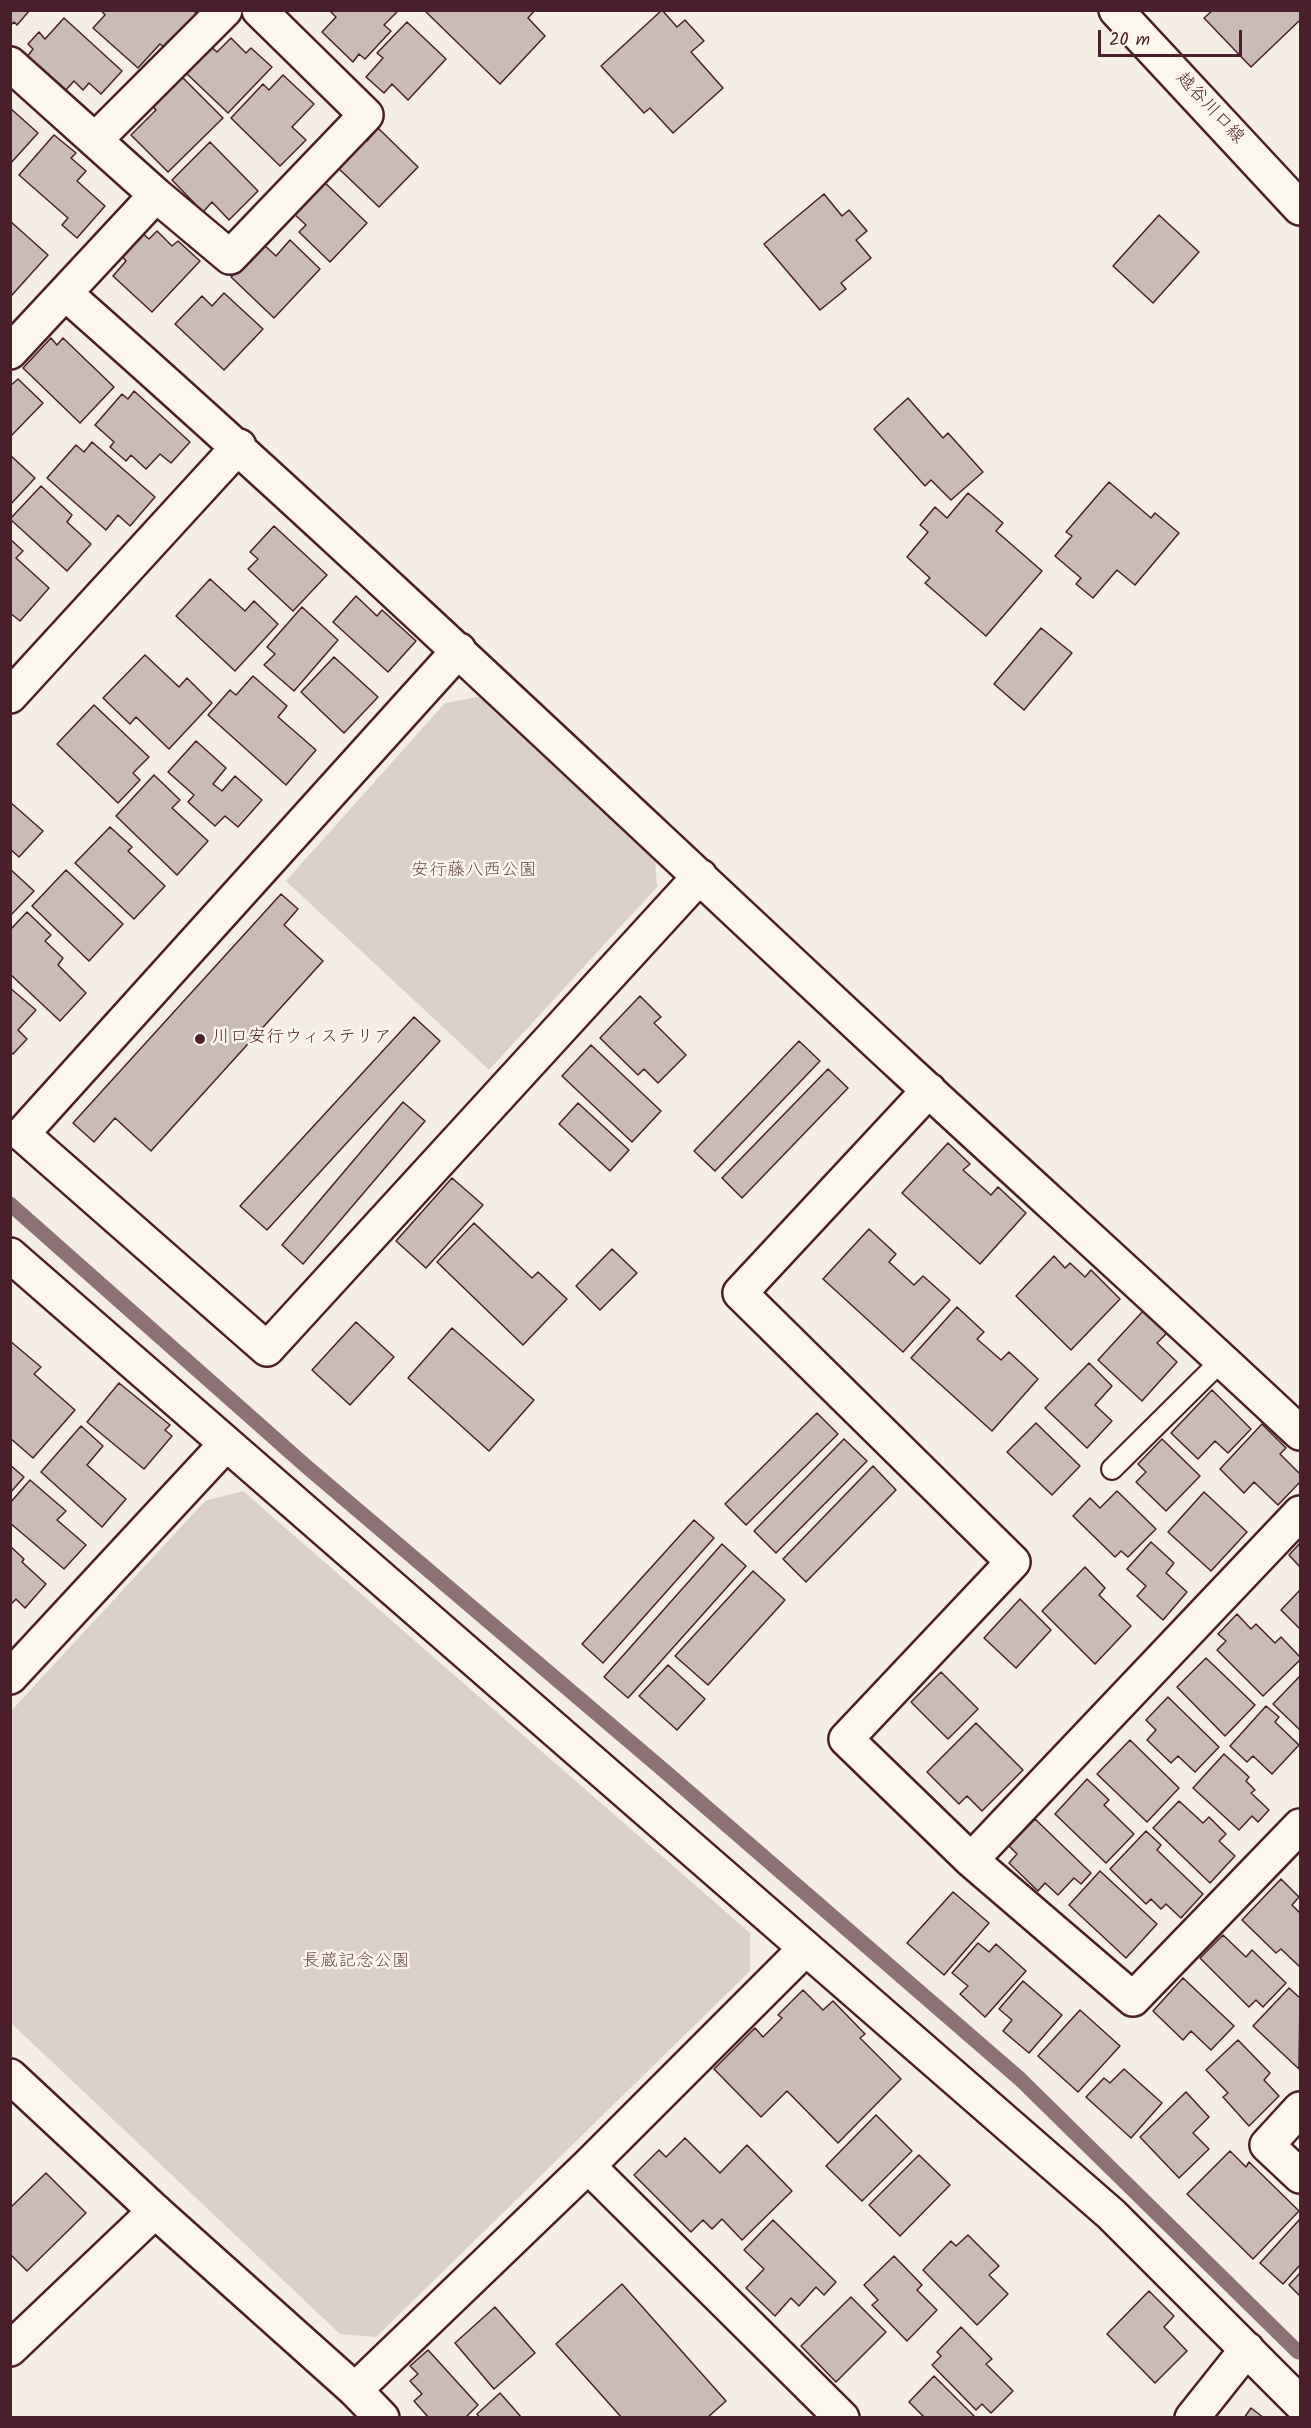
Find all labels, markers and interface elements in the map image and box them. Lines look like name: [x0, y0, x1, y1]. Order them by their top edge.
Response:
scale bar: [1101, 18, 1245, 56]
text: 20 m: [1109, 26, 1150, 55]
street label: 越谷川口線: [1170, 69, 1248, 149]
park label: 安行藤八西公園: [411, 861, 537, 883]
place label: 川口安行ウィステリア: [212, 1028, 392, 1050]
marker: 川口安行ウィステリア: [193, 1032, 207, 1046]
park label: 長蔵記念公園: [302, 1952, 410, 1974]

